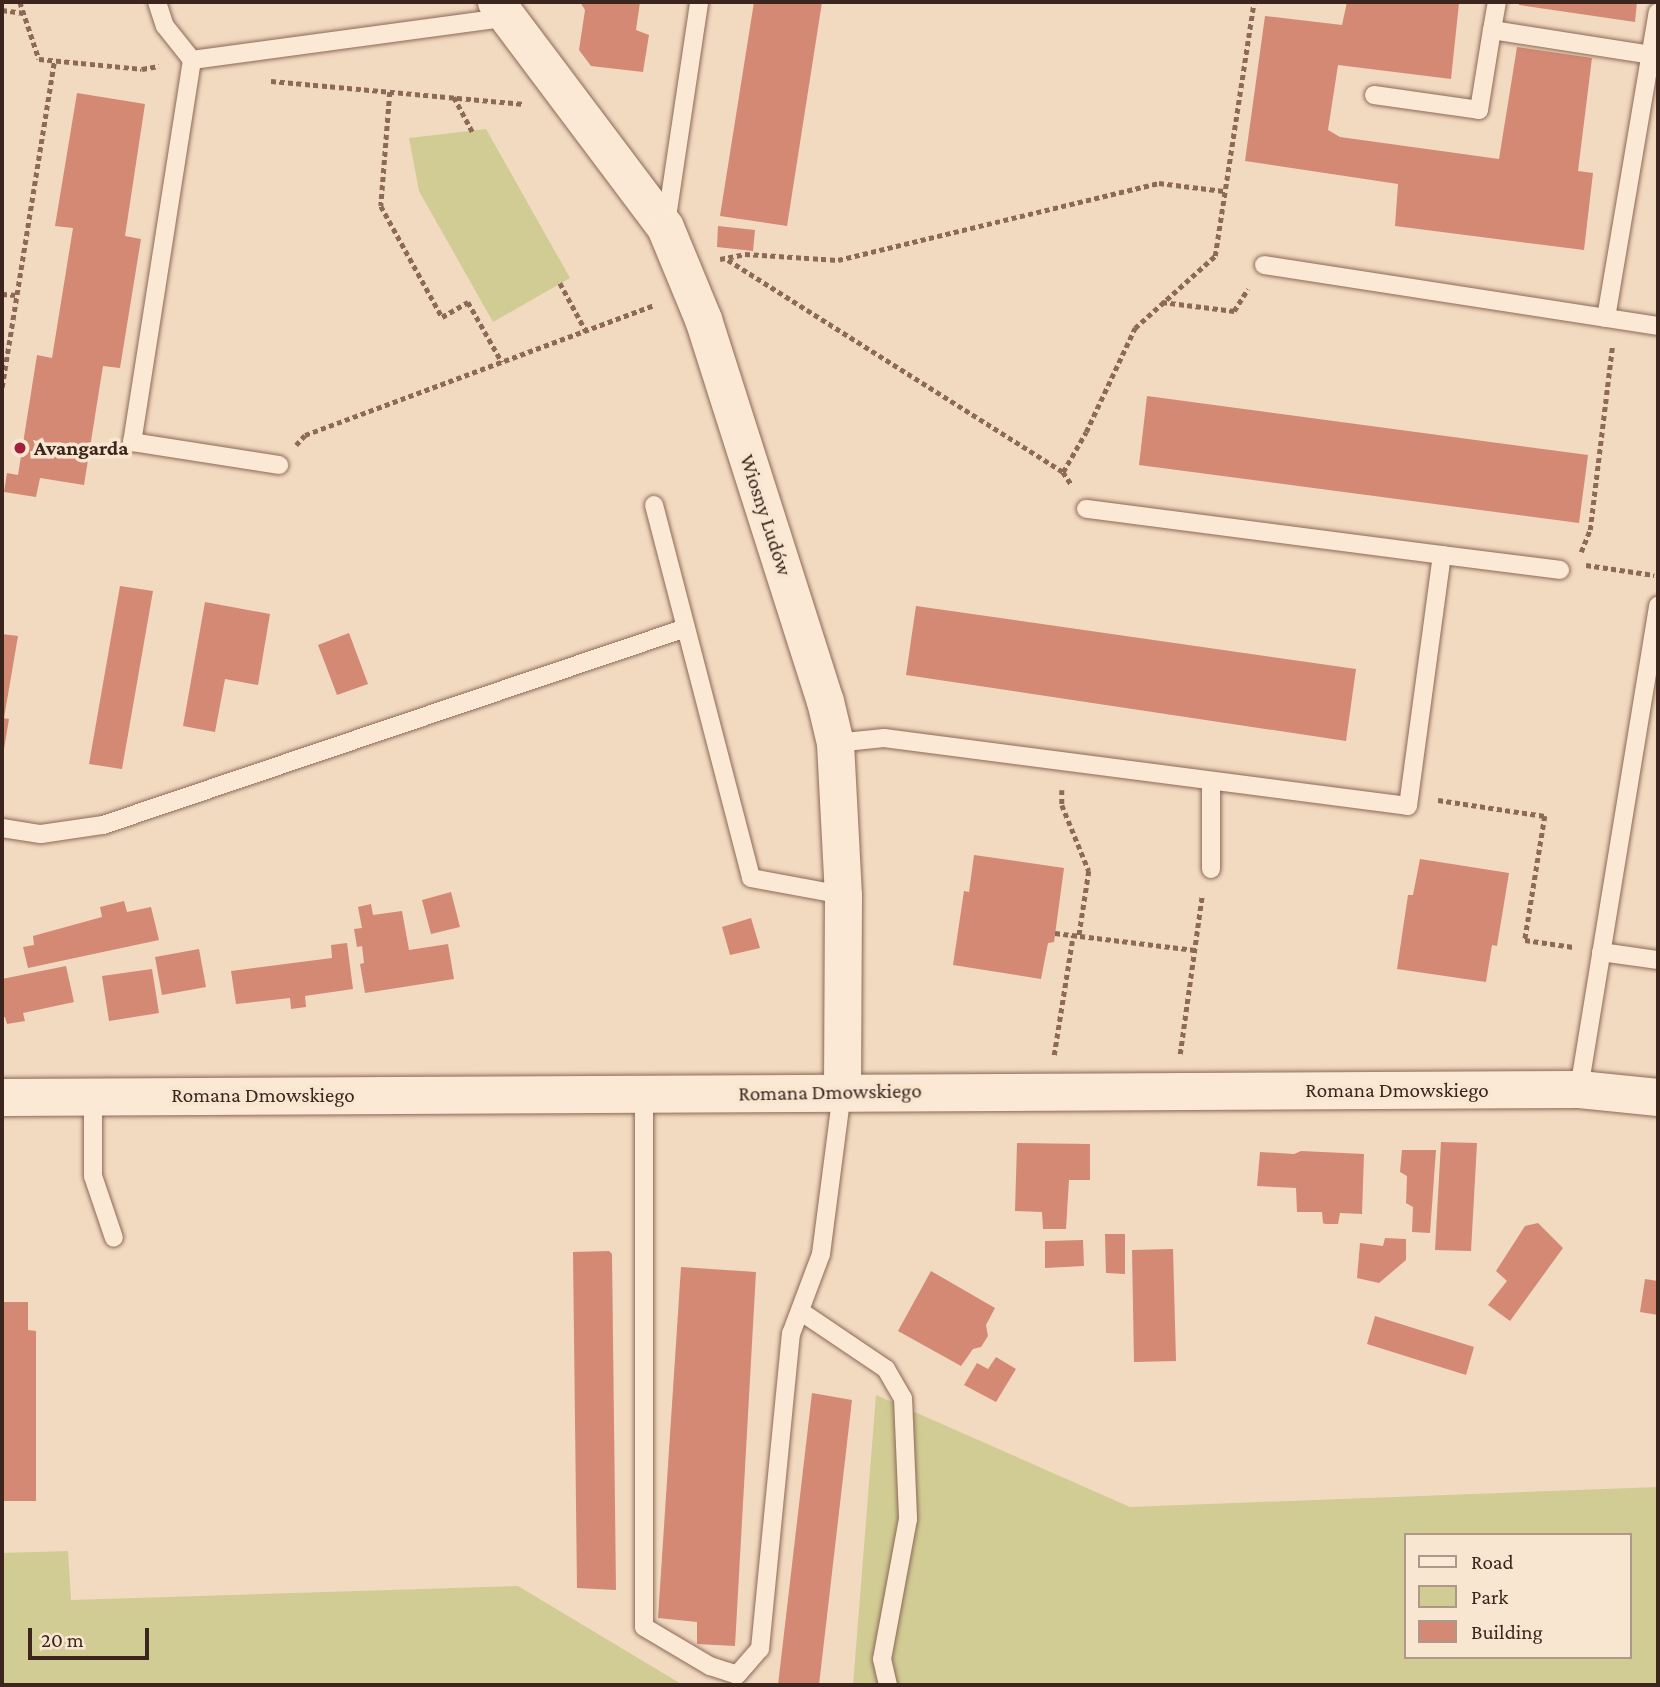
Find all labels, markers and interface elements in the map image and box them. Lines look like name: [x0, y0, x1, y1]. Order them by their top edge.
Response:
place label: Avangarda: [34, 435, 129, 461]
marker: Avangarda: [12, 440, 28, 456]
street label: Wiosny Ludów: [735, 451, 797, 579]
street label: Romana Dmowskiego: [1305, 1077, 1489, 1103]
street label: Romana Dmowskiego: [738, 1078, 922, 1106]
street label: Romana Dmowskiego: [171, 1082, 355, 1108]
legend: [1404, 1533, 1632, 1659]
text: Road: [1471, 1550, 1514, 1574]
text: Park: [1471, 1585, 1508, 1609]
scale bar: [32, 1614, 152, 1658]
text: Building: [1471, 1620, 1543, 1644]
text: 20 m: [41, 1628, 84, 1652]

